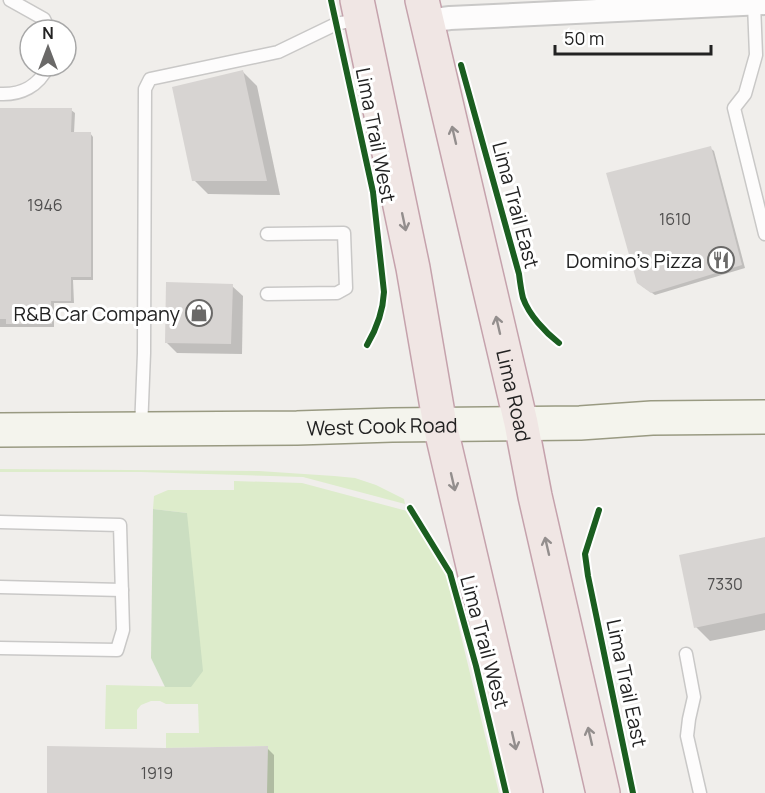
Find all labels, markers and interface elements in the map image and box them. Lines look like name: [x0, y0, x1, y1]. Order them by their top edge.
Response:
north arrow: [18, 18, 78, 78]
scale bar: [555, 18, 711, 56]
text: N: [42, 22, 54, 44]
text: 50 m: [564, 26, 604, 50]
street label: Lima Trail West: [350, 65, 402, 205]
one-way arrow: [447, 126, 459, 145]
street label: Lima Trail East: [486, 139, 546, 271]
house number: 1946: [27, 194, 63, 216]
house number: 1610: [659, 208, 691, 230]
one-way arrow: [398, 212, 410, 231]
restaurant icon: Domino's Pizza: [706, 245, 736, 275]
place label: Domino's Pizza: [566, 247, 702, 274]
shop icon: R&B Car Company: [184, 298, 214, 328]
place label: R&B Car Company: [13, 300, 180, 327]
one-way arrow: [492, 316, 504, 335]
street label: Lima Road: [491, 346, 538, 444]
street label: West Cook Road: [306, 411, 458, 441]
one-way arrow: [448, 472, 460, 491]
one-way arrow: [540, 537, 552, 556]
street label: Lima Trail West: [454, 572, 516, 712]
house number: 7330: [707, 573, 743, 595]
street label: Lima Trail East: [600, 617, 654, 749]
one-way arrow: [584, 727, 596, 746]
one-way arrow: [509, 730, 520, 750]
house number: 1919: [141, 762, 173, 784]

